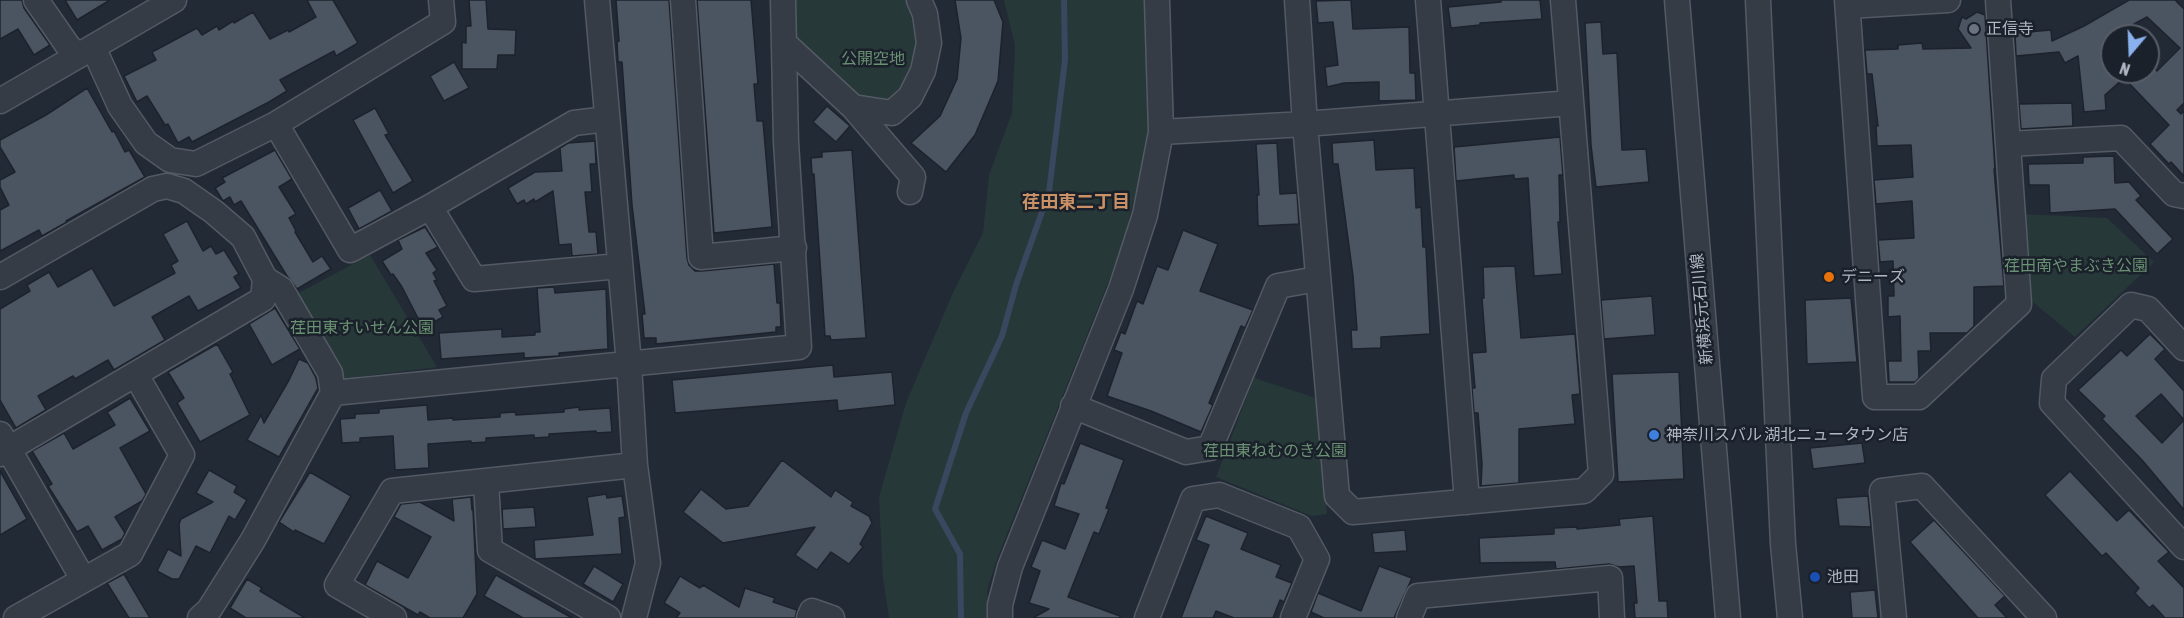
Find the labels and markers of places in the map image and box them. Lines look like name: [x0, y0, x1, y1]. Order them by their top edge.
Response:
place label: 正信寺: [1986, 19, 2034, 39]
marker: 正信寺: [1967, 22, 1981, 36]
place label: デニーズ: [1841, 267, 1905, 287]
marker: デニーズ: [1822, 270, 1836, 284]
place label: 神奈川スバル 湖北ニュータウン店: [1666, 425, 1908, 445]
marker: 神奈川スバル 湖北ニュータウン店: [1647, 428, 1661, 442]
place label: 池田: [1827, 567, 1859, 587]
marker: 池田: [1808, 570, 1822, 584]

